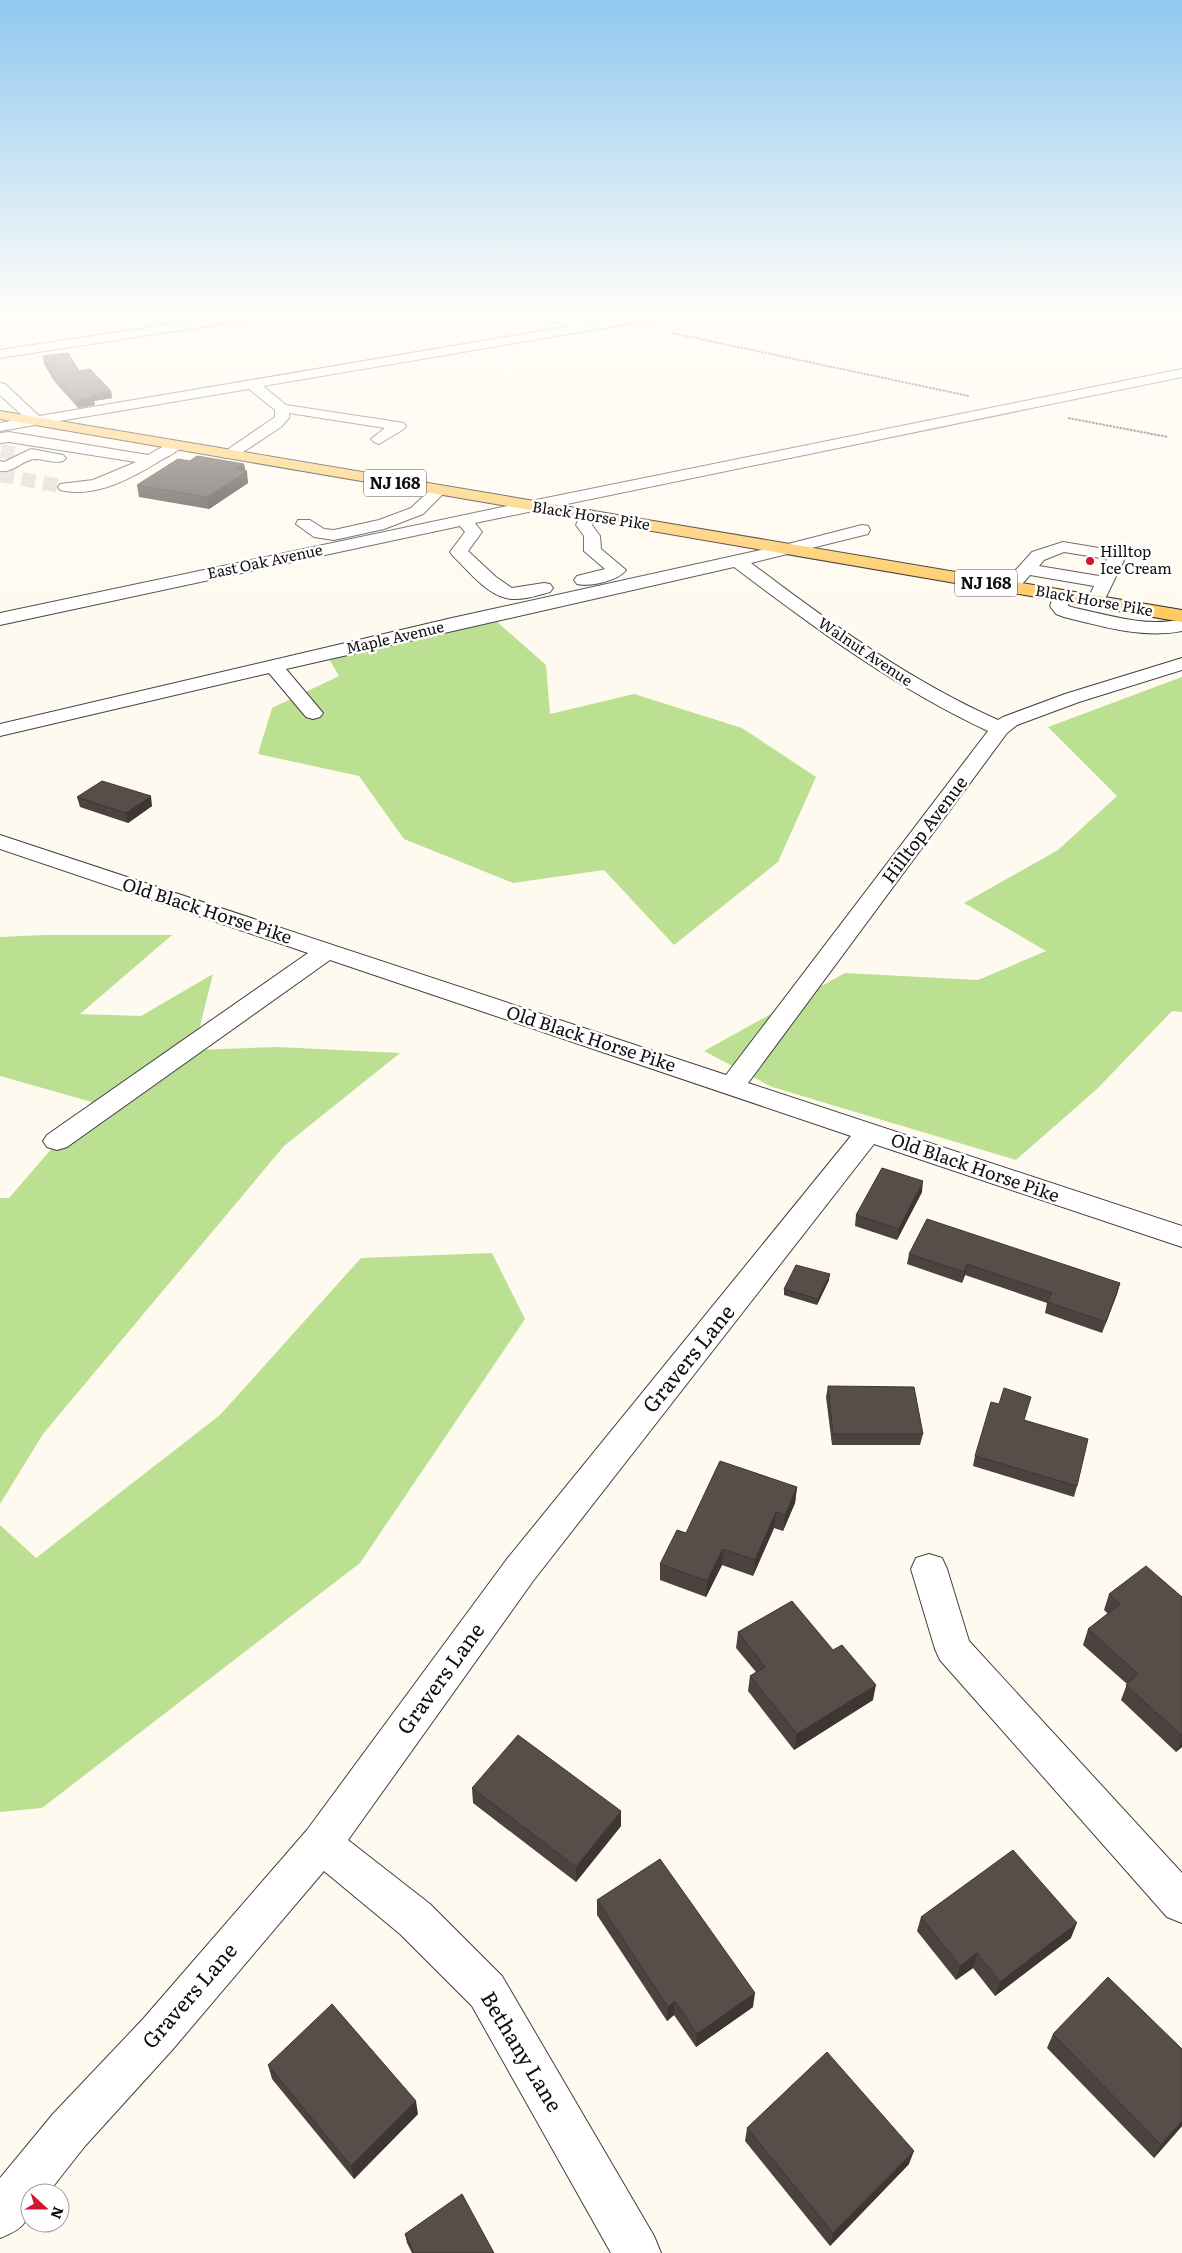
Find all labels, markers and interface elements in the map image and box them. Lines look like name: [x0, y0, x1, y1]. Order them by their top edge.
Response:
road number: NJ 168: [364, 469, 426, 496]
street label: Black Horse Pike: [531, 494, 652, 535]
street label: East Oak Avenue: [205, 537, 325, 584]
place label: Hilltop Ice Cream: [1100, 539, 1172, 579]
marker: Hilltop Ice Cream: [1084, 555, 1096, 567]
road number: NJ 168: [955, 570, 1017, 596]
street label: Black Horse Pike: [1034, 578, 1155, 621]
street label: Walnut Avenue: [814, 611, 918, 691]
street label: Maple Avenue: [343, 614, 446, 659]
street label: Hilltop Avenue: [874, 770, 973, 889]
street label: Old Black Horse Pike: [119, 869, 296, 950]
street label: Old Black Horse Pike: [503, 997, 680, 1078]
street label: Old Black Horse Pike: [888, 1125, 1063, 1208]
street label: Gravers Lane: [634, 1296, 741, 1418]
street label: Gravers Lane: [388, 1615, 490, 1740]
street label: Gravers Lane: [133, 1934, 243, 2054]
street label: Bethany Lane: [475, 1984, 572, 2117]
north arrow: [20, 2183, 70, 2233]
text: N: [47, 2204, 70, 2222]

